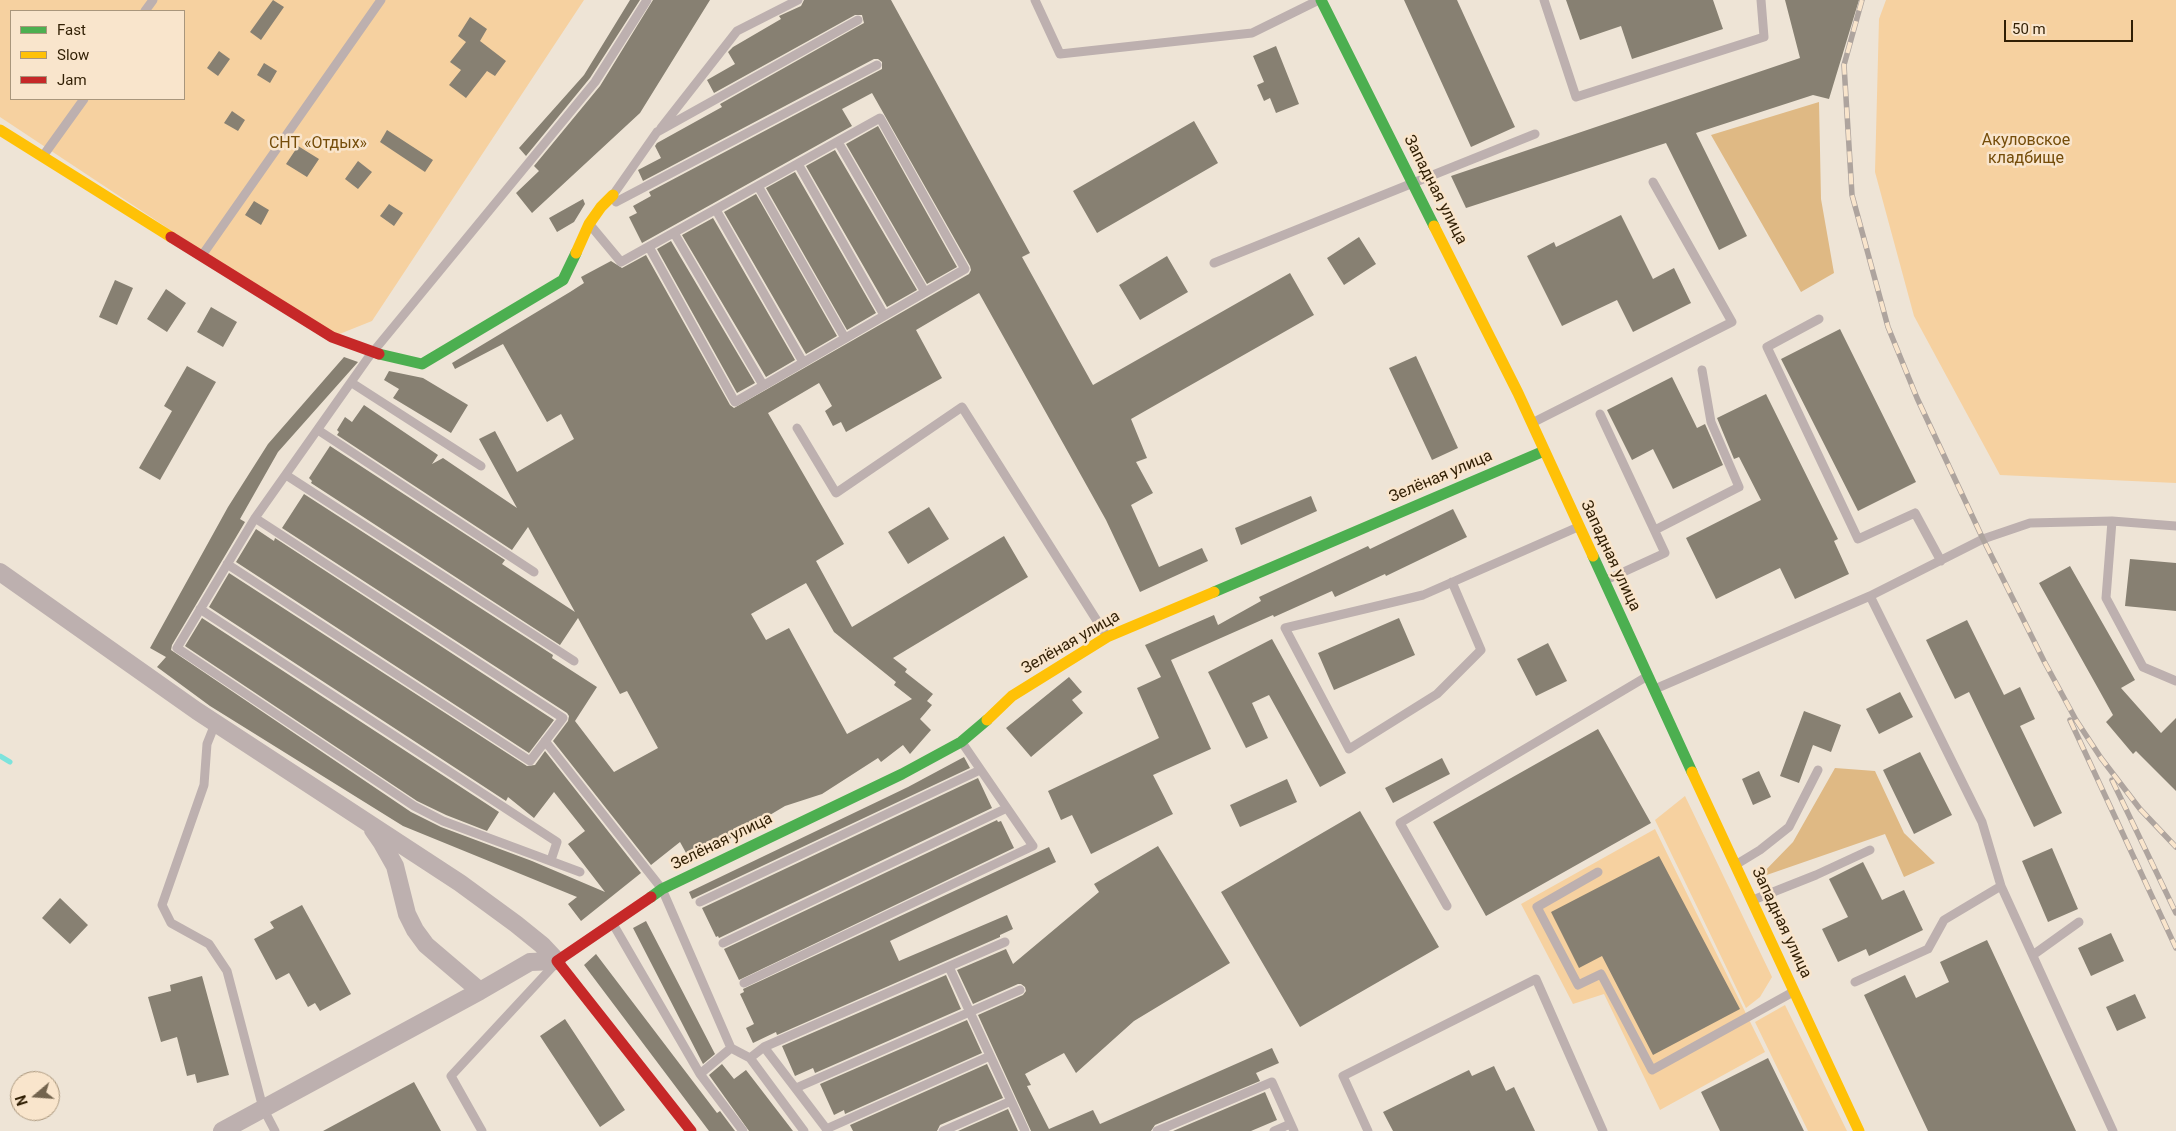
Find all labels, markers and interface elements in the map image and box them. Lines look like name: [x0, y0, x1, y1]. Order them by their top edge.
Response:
legend: [10, 10, 185, 100]
scale bar: [2006, 10, 2135, 42]
text: 50 m: [2012, 20, 2046, 38]
text: Fast: [57, 21, 86, 39]
text: Slow: [57, 46, 89, 64]
text: Jam: [57, 71, 87, 89]
park label: Акуловское кладбище: [1982, 131, 2070, 169]
street label: Западная улица: [1399, 132, 1471, 248]
park label: СНТ «Отдых»: [269, 134, 367, 154]
street label: Зелёная улица: [1386, 447, 1496, 507]
street label: Западная улица: [1576, 497, 1644, 615]
street label: Зелёная улица: [1018, 607, 1124, 679]
street label: Зелёная улица: [668, 809, 776, 875]
street label: Западная улица: [1747, 864, 1815, 982]
north arrow: [10, 1071, 60, 1121]
text: N: [13, 1093, 31, 1108]

